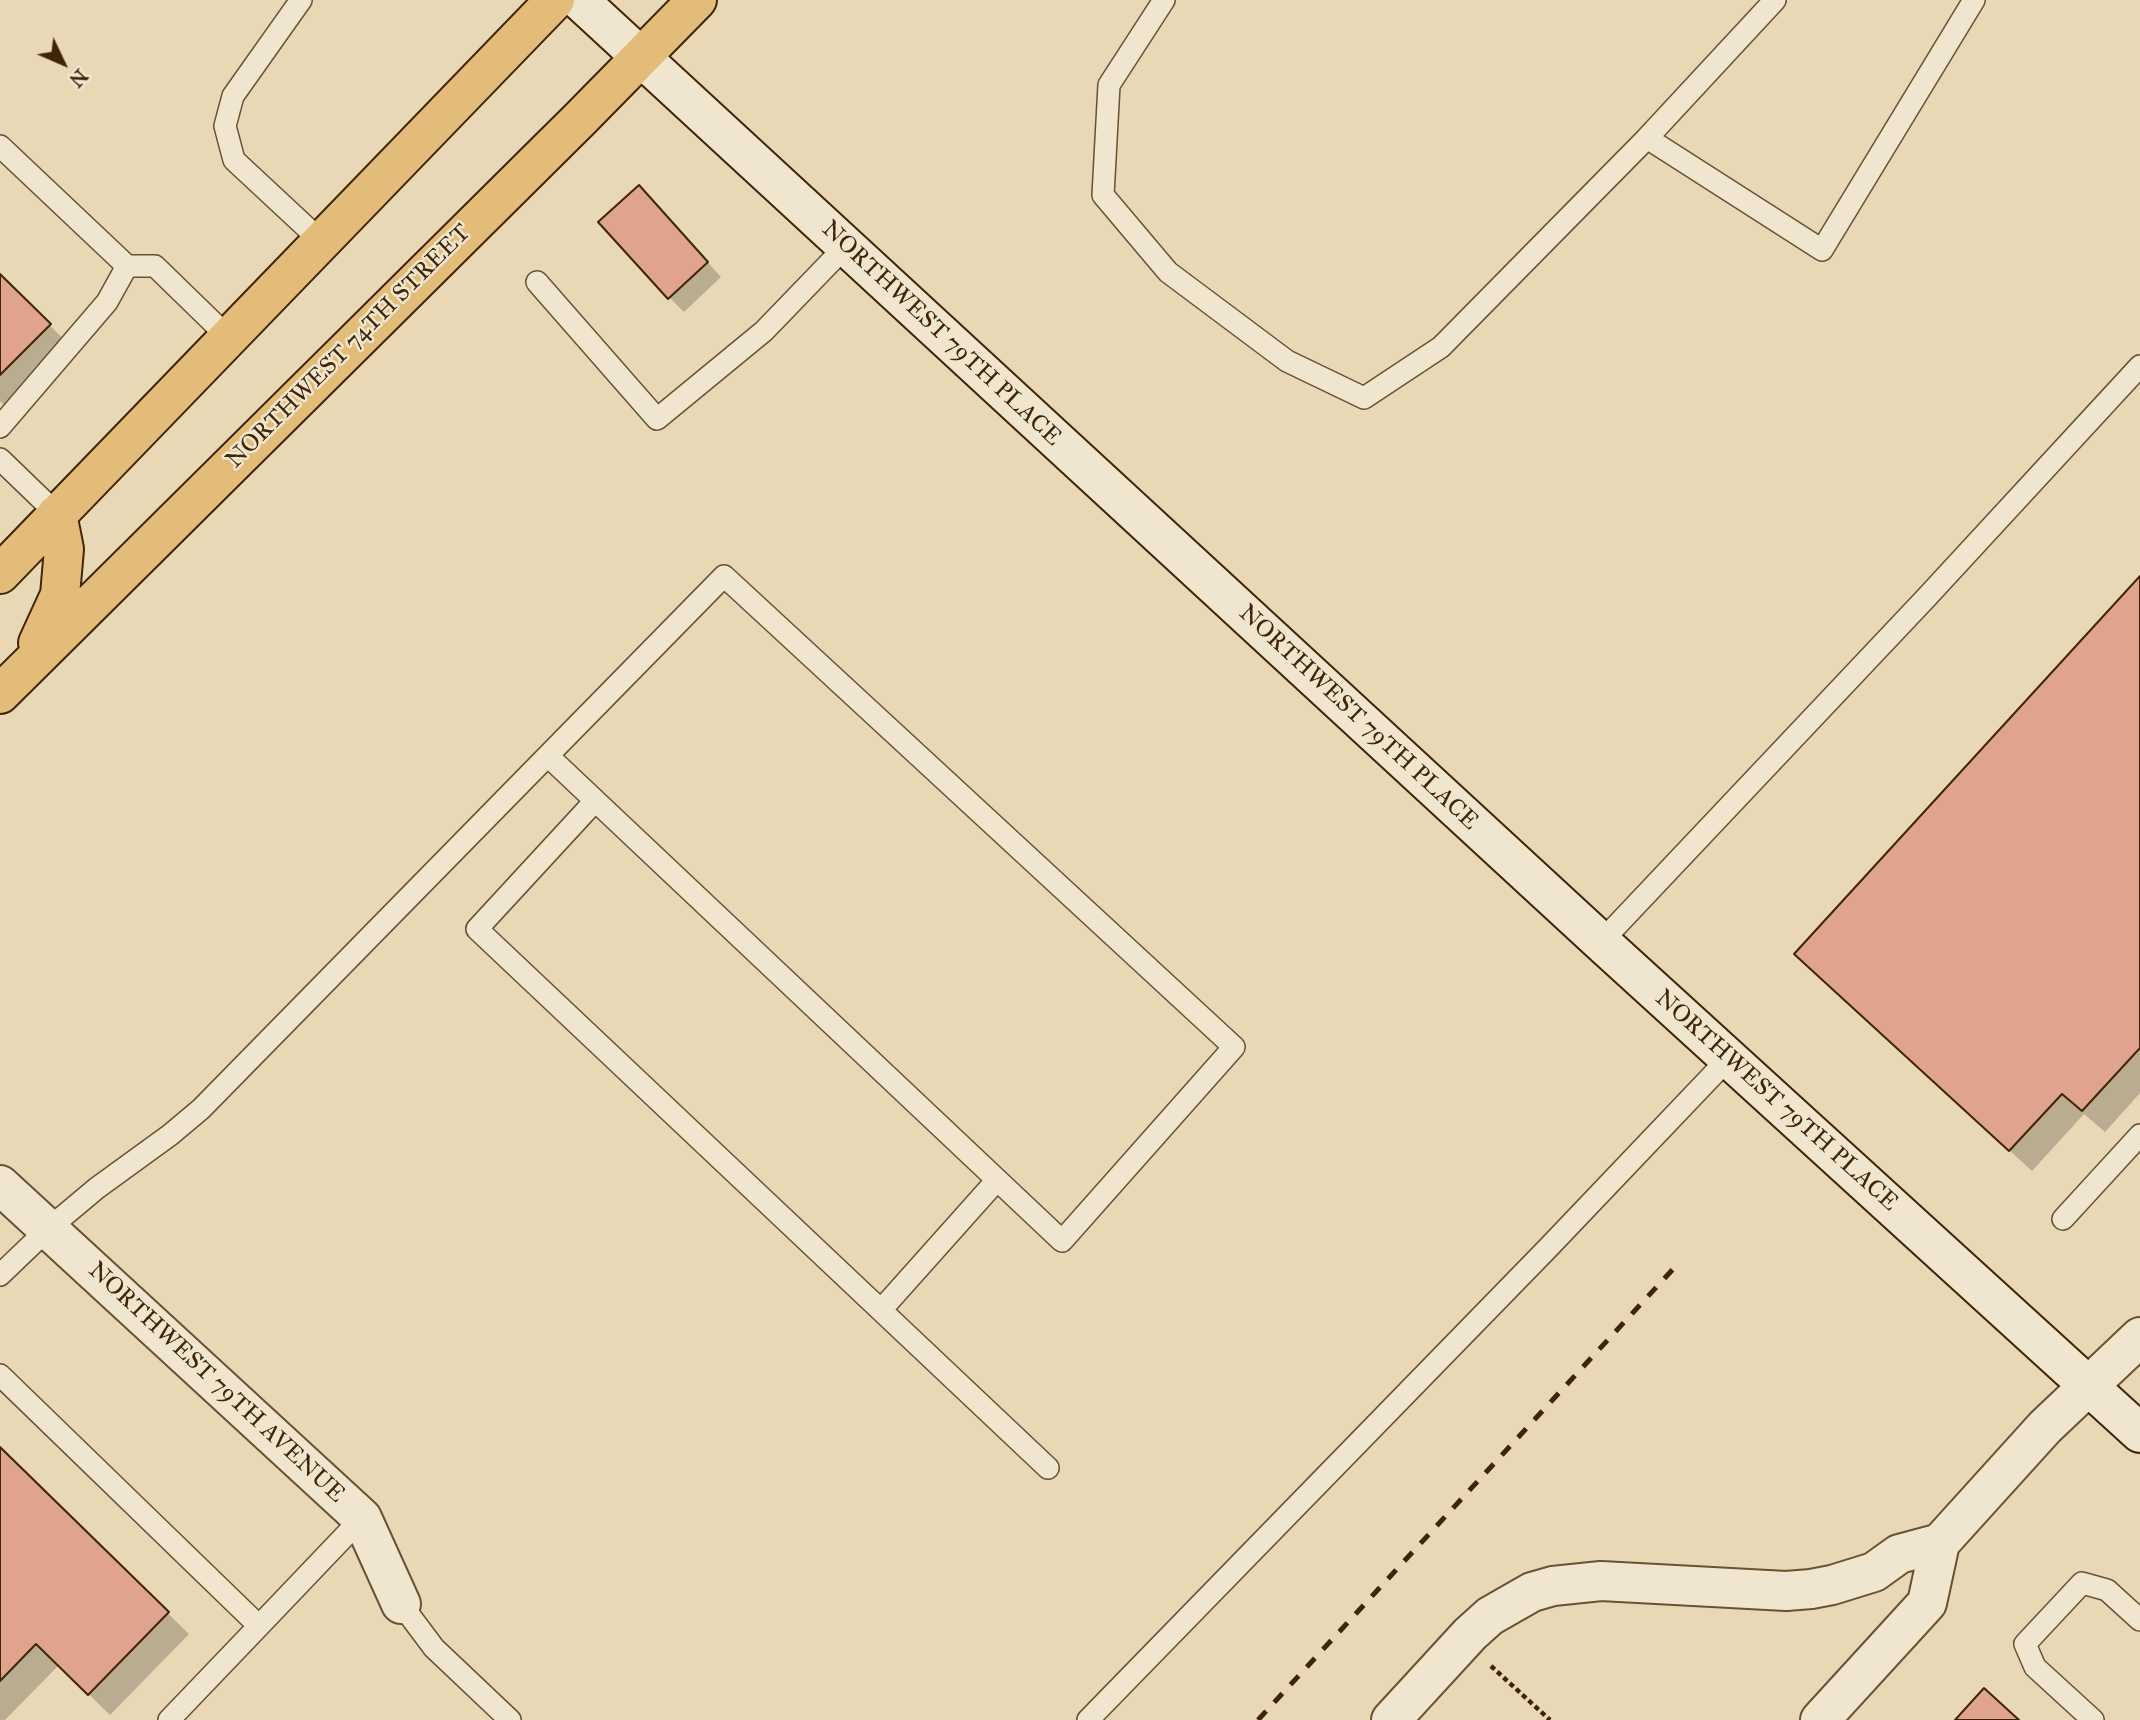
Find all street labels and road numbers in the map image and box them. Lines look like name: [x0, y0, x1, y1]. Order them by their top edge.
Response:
street label: NORTHWEST 79TH PLACE: [815, 215, 1067, 453]
street label: NORTHWEST 74TH STREET: [221, 219, 477, 475]
street label: NORTHWEST 79TH PLACE: [1232, 599, 1484, 837]
street label: NORTHWEST 79TH PLACE: [1649, 984, 1903, 1218]
street label: NORTHWEST 79TH AVENUE: [82, 1256, 350, 1510]

